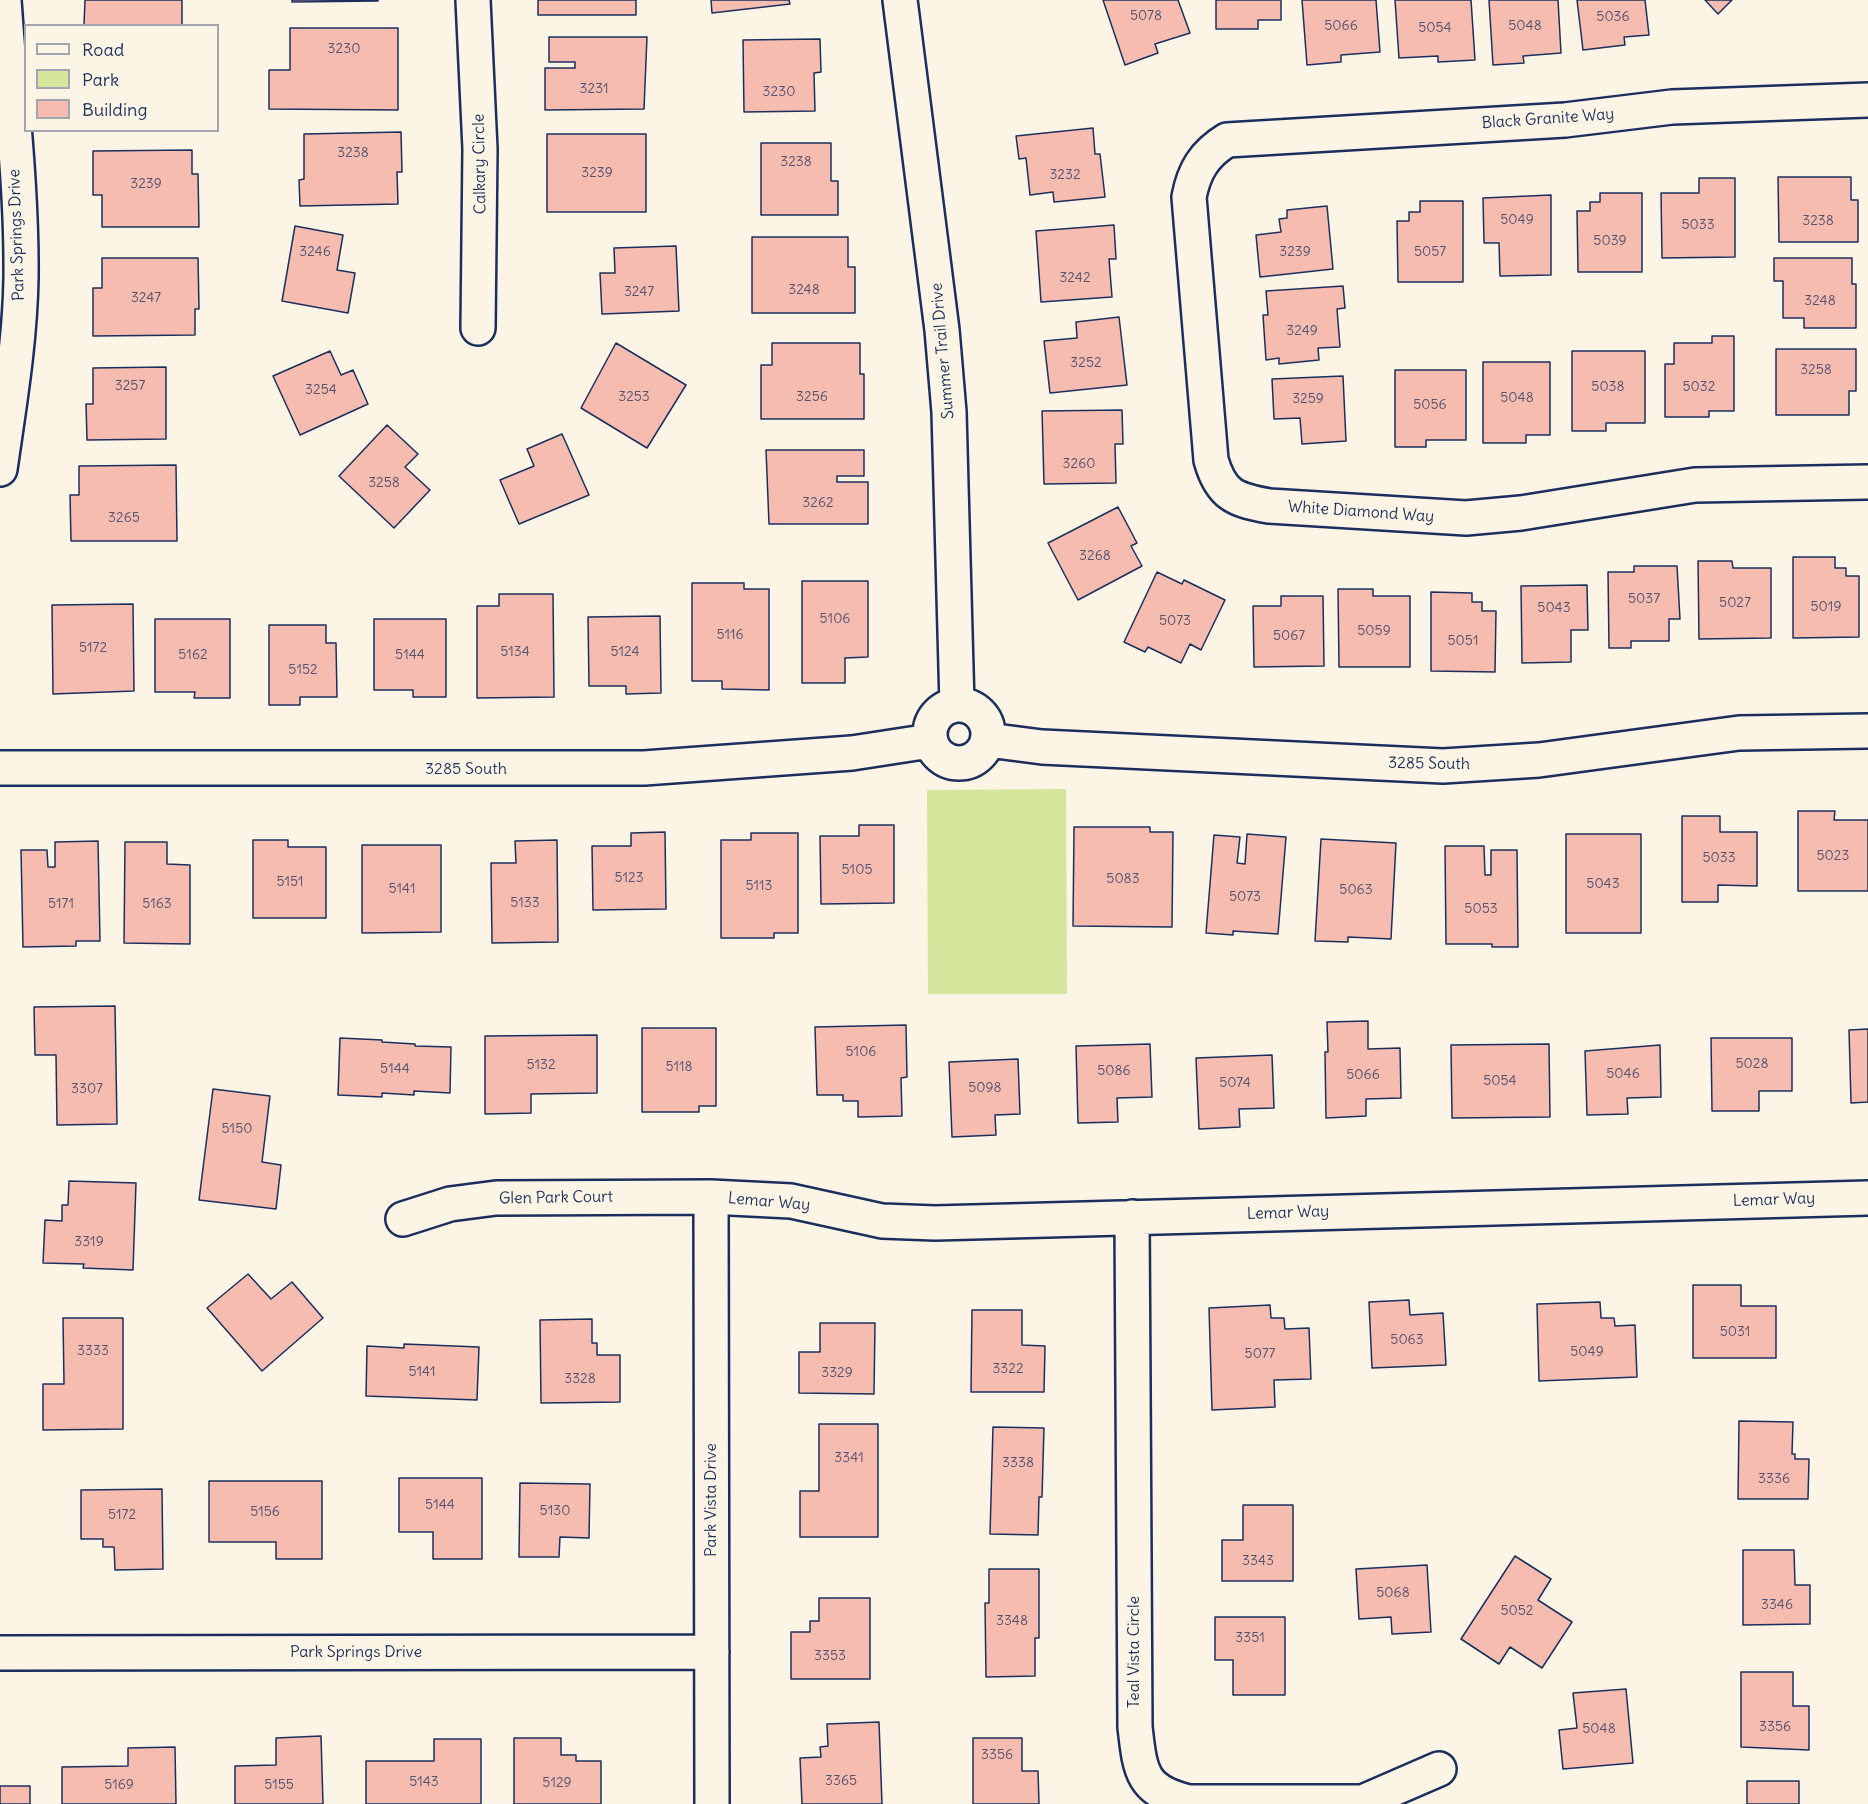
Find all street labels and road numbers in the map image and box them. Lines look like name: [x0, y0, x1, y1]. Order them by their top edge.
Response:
street label: Black Granite Way: [1481, 105, 1615, 133]
street label: Calkary Circle: [470, 114, 490, 214]
street label: Park Springs Drive: [5, 169, 29, 301]
street label: Summer Trail Drive: [927, 282, 959, 420]
street label: White Diamond Way: [1287, 497, 1435, 527]
street label: 3285 South: [1388, 754, 1470, 774]
street label: 3285 South: [425, 759, 507, 779]
street label: Glen Park Court: [499, 1187, 613, 1209]
street label: Lemar Way: [727, 1189, 811, 1215]
street label: Lemar Way: [1732, 1189, 1816, 1211]
street label: Lemar Way: [1246, 1202, 1330, 1224]
street label: Park Vista Drive: [701, 1443, 721, 1557]
street label: Teal Vista Circle: [1124, 1596, 1144, 1708]
street label: Park Springs Drive: [290, 1642, 422, 1662]

